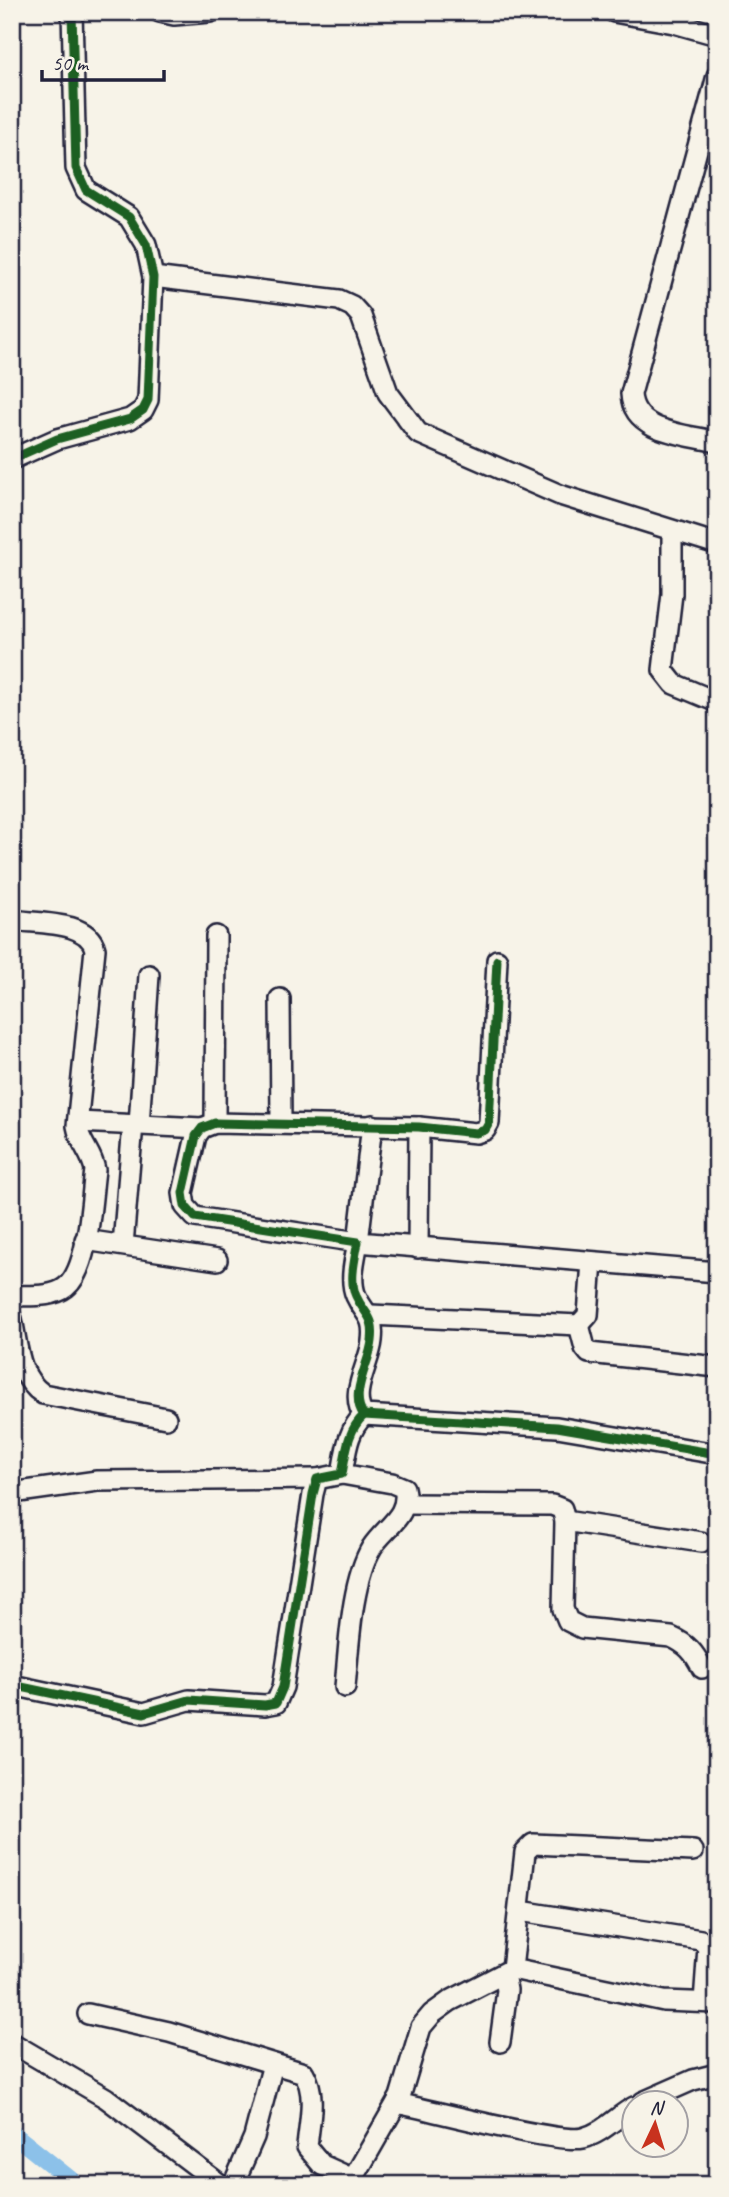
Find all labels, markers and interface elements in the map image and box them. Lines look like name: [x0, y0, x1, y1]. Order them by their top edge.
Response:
scale bar: [42, 38, 164, 82]
text: 50 m: [52, 50, 90, 76]
north arrow: [620, 2088, 690, 2158]
text: N: [649, 2096, 666, 2121]

